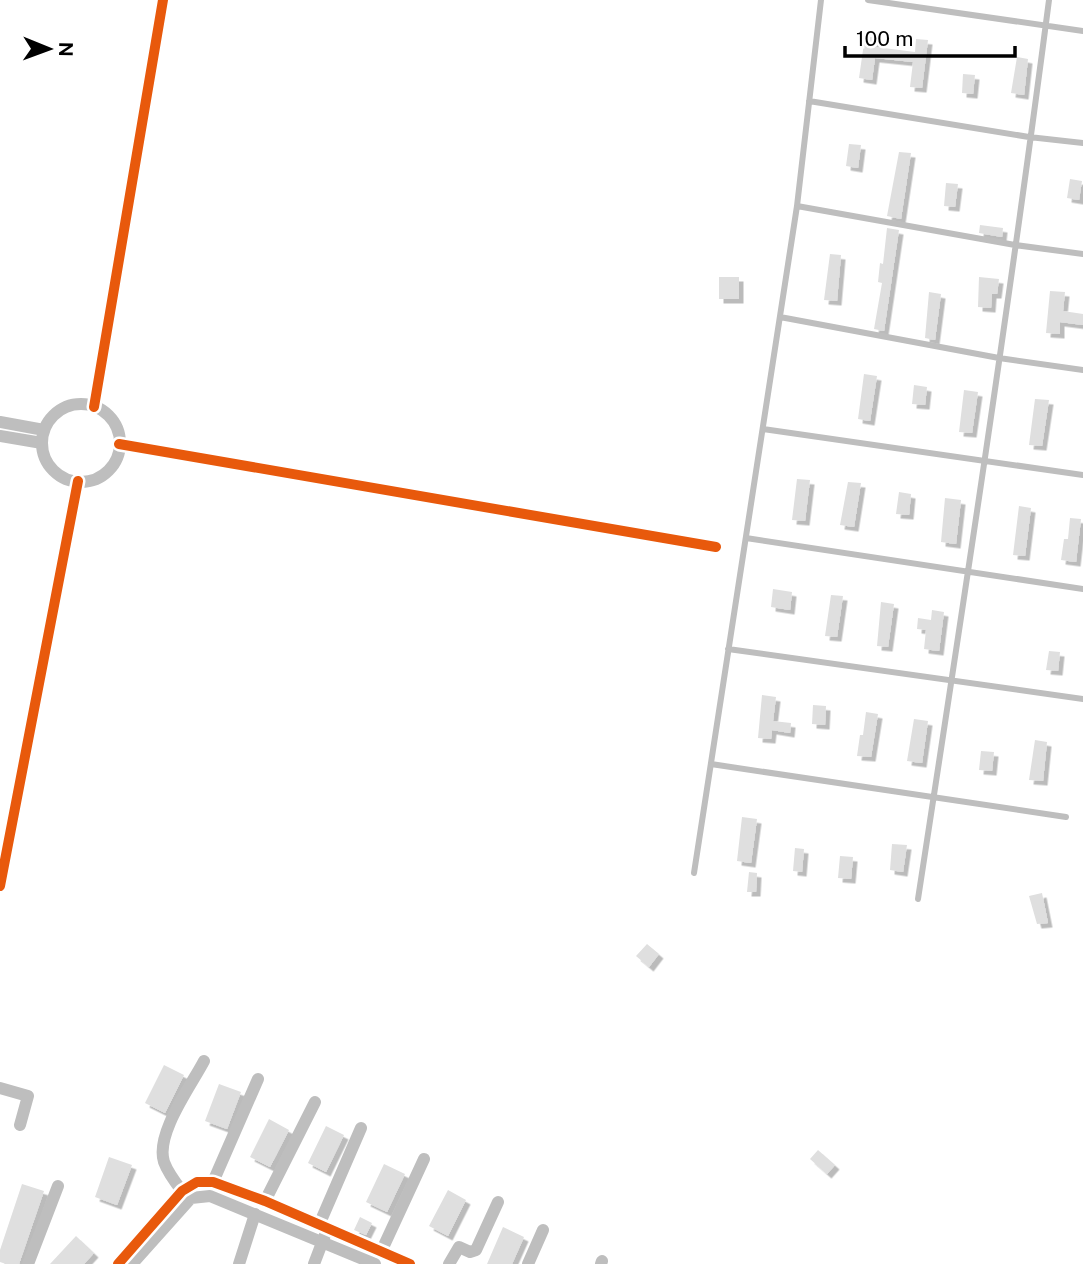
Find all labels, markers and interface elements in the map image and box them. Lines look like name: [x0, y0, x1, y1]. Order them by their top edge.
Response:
north arrow: [14, 14, 84, 84]
scale bar: [845, 14, 1015, 58]
text: 100 m: [856, 26, 913, 51]
text: N: [55, 42, 77, 57]

